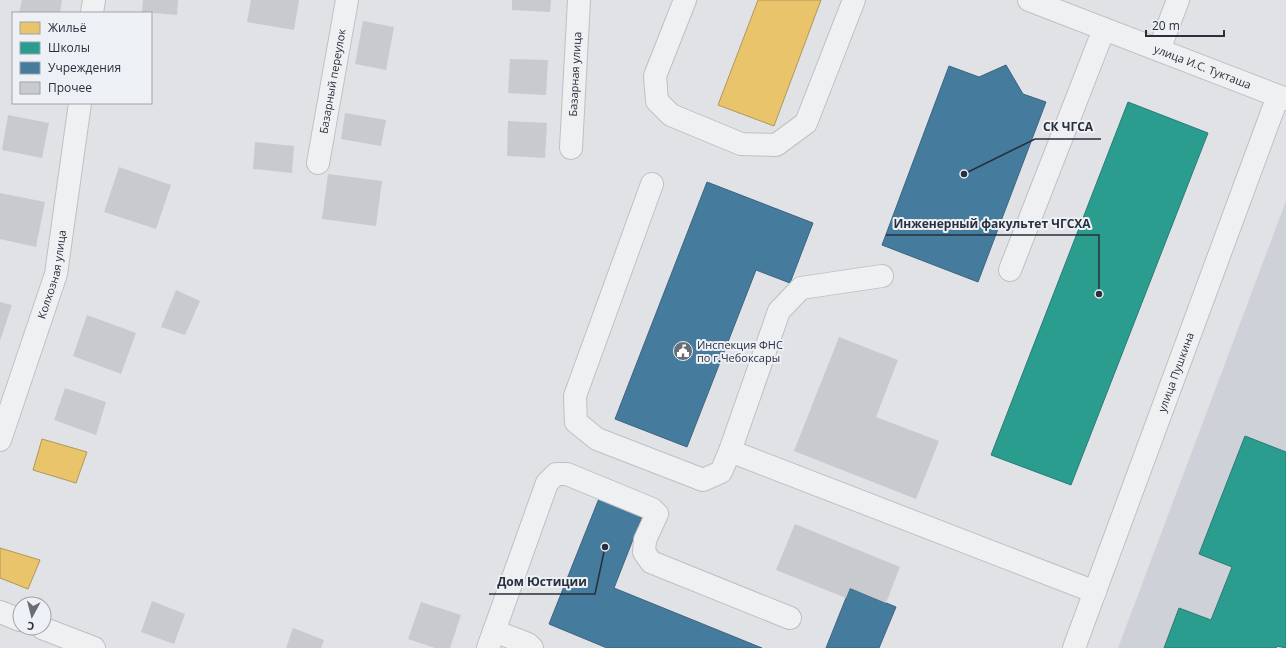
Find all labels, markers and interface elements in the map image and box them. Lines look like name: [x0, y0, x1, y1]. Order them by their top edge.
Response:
legend: [12, 12, 152, 104]
scale bar: [1146, 12, 1224, 38]
text: 20 m: [1152, 17, 1180, 34]
text: Жильё: [48, 19, 87, 36]
street label: Базарный переулок: [315, 27, 349, 135]
street label: Базарная улица: [565, 31, 584, 117]
text: Школы: [48, 39, 90, 56]
street label: улица И.С. Тукташа: [1152, 41, 1254, 92]
text: Учреждения: [48, 59, 121, 76]
text: Прочее: [48, 79, 92, 96]
callout: СК ЧГСА: [1035, 115, 1101, 139]
text: СК ЧГСА: [1043, 118, 1094, 135]
callout: Инженерный факультет ЧГСХА: [886, 211, 1099, 235]
text: Инженерный факультет ЧГСХА: [893, 215, 1091, 232]
street label: Колхозная улица: [33, 229, 69, 321]
street label: улица Пушкина: [1154, 330, 1197, 414]
place label: Инспекция ФНС по г.Чебоксары: [697, 337, 783, 365]
public building icon: Инспекция ФНС по г.Чебоксары: [672, 340, 694, 362]
callout: Дом Юстиции: [489, 570, 595, 594]
text: Дом Юстиции: [497, 573, 587, 590]
north arrow: [12, 596, 52, 636]
text: С: [26, 619, 35, 634]

